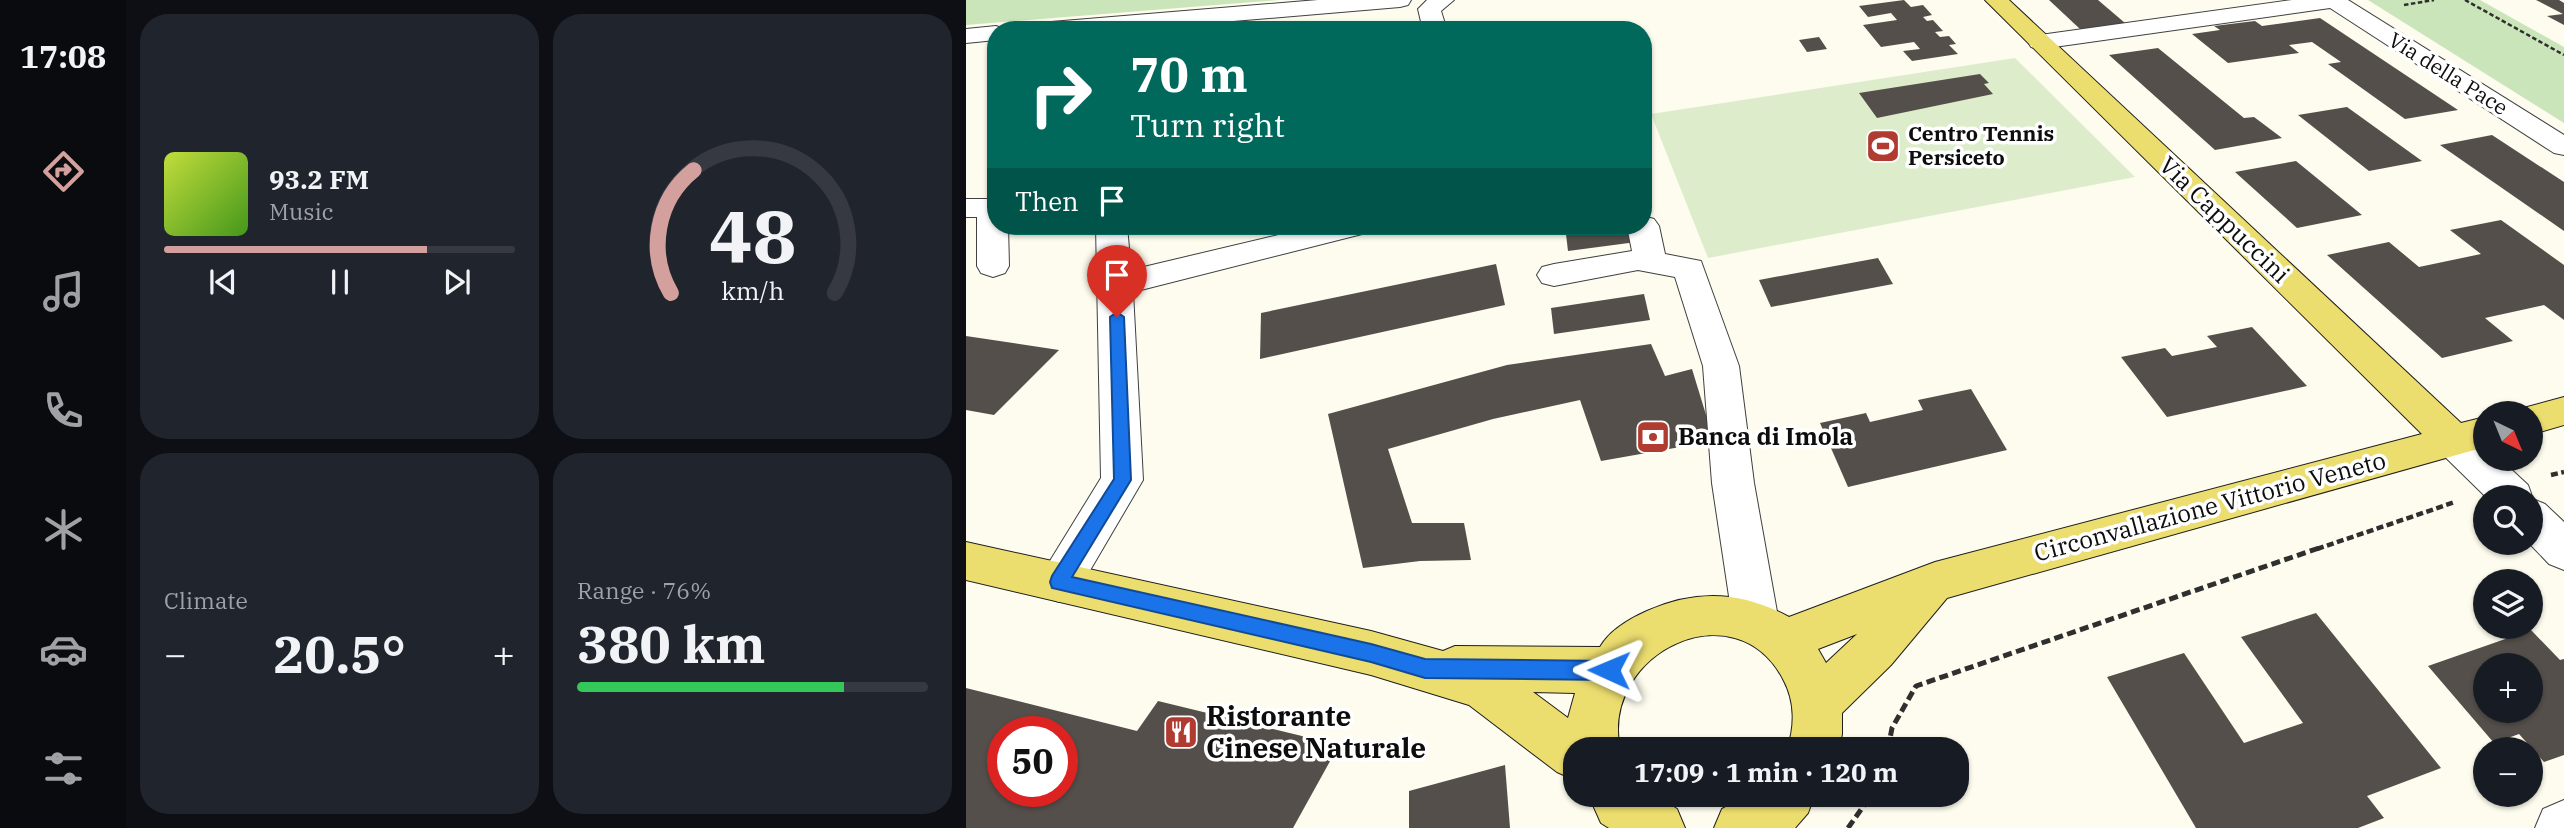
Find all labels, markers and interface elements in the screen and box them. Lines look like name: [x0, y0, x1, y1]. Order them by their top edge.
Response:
street label: Via della Pace: [2384, 25, 2513, 121]
text: 17:08: [20, 35, 106, 77]
text: 70 m: [1130, 42, 1248, 105]
icon: right: [1015, 49, 1106, 140]
text: Turn right: [1130, 104, 1285, 146]
place label: Centro Tennis Persiceto: [1908, 119, 2054, 171]
sports icon: Centro Tennis Persiceto: [1864, 127, 1902, 165]
icon: directions: [39, 147, 88, 196]
street label: Via Cappuccini: [2153, 149, 2297, 290]
text: 93.2 FM: [269, 162, 369, 196]
icon: arrive: [1093, 182, 1131, 220]
text: Then: [1015, 184, 1079, 218]
text: 48: [709, 188, 796, 283]
text: Music: [269, 196, 334, 226]
pin: [1087, 245, 1147, 317]
icon: arrive: [1098, 256, 1136, 294]
icon: previous: [204, 263, 242, 301]
icon: pause: [321, 263, 359, 301]
icon: next: [438, 263, 476, 301]
icon: music: [39, 267, 88, 316]
text: km/h: [721, 274, 784, 307]
icon: phone: [39, 386, 88, 435]
north arrow: [2473, 401, 2543, 471]
map controls: [2473, 401, 2543, 807]
bank icon: Banca di Imola: [1634, 418, 1672, 456]
place label: Banca di Imola: [1678, 420, 1854, 452]
street label: Circonvallazione Vittorio Veneto: [2030, 444, 2389, 568]
button: search: [2473, 485, 2543, 555]
icon: climate: [39, 505, 88, 554]
button: layers: [2473, 569, 2543, 639]
text: Range · 76%: [577, 575, 711, 605]
text: Climate: [164, 585, 248, 615]
text: 380 km: [577, 610, 766, 677]
text: 20.5°: [273, 620, 406, 687]
icon: car: [39, 625, 88, 674]
text: −: [164, 629, 187, 678]
text: +: [492, 629, 515, 678]
position arrow: [1572, 633, 1646, 707]
button: +: [2473, 653, 2543, 723]
place label: Ristorante Cinese Naturale: [1206, 697, 1426, 766]
restaurant icon: Ristorante Cinese Naturale: [1162, 713, 1200, 751]
speed limit sign: 50: [987, 716, 1078, 807]
button: −: [2473, 737, 2543, 807]
icon: filters: [39, 744, 88, 793]
text: 17:09 · 1 min · 120 m: [1634, 755, 1898, 789]

